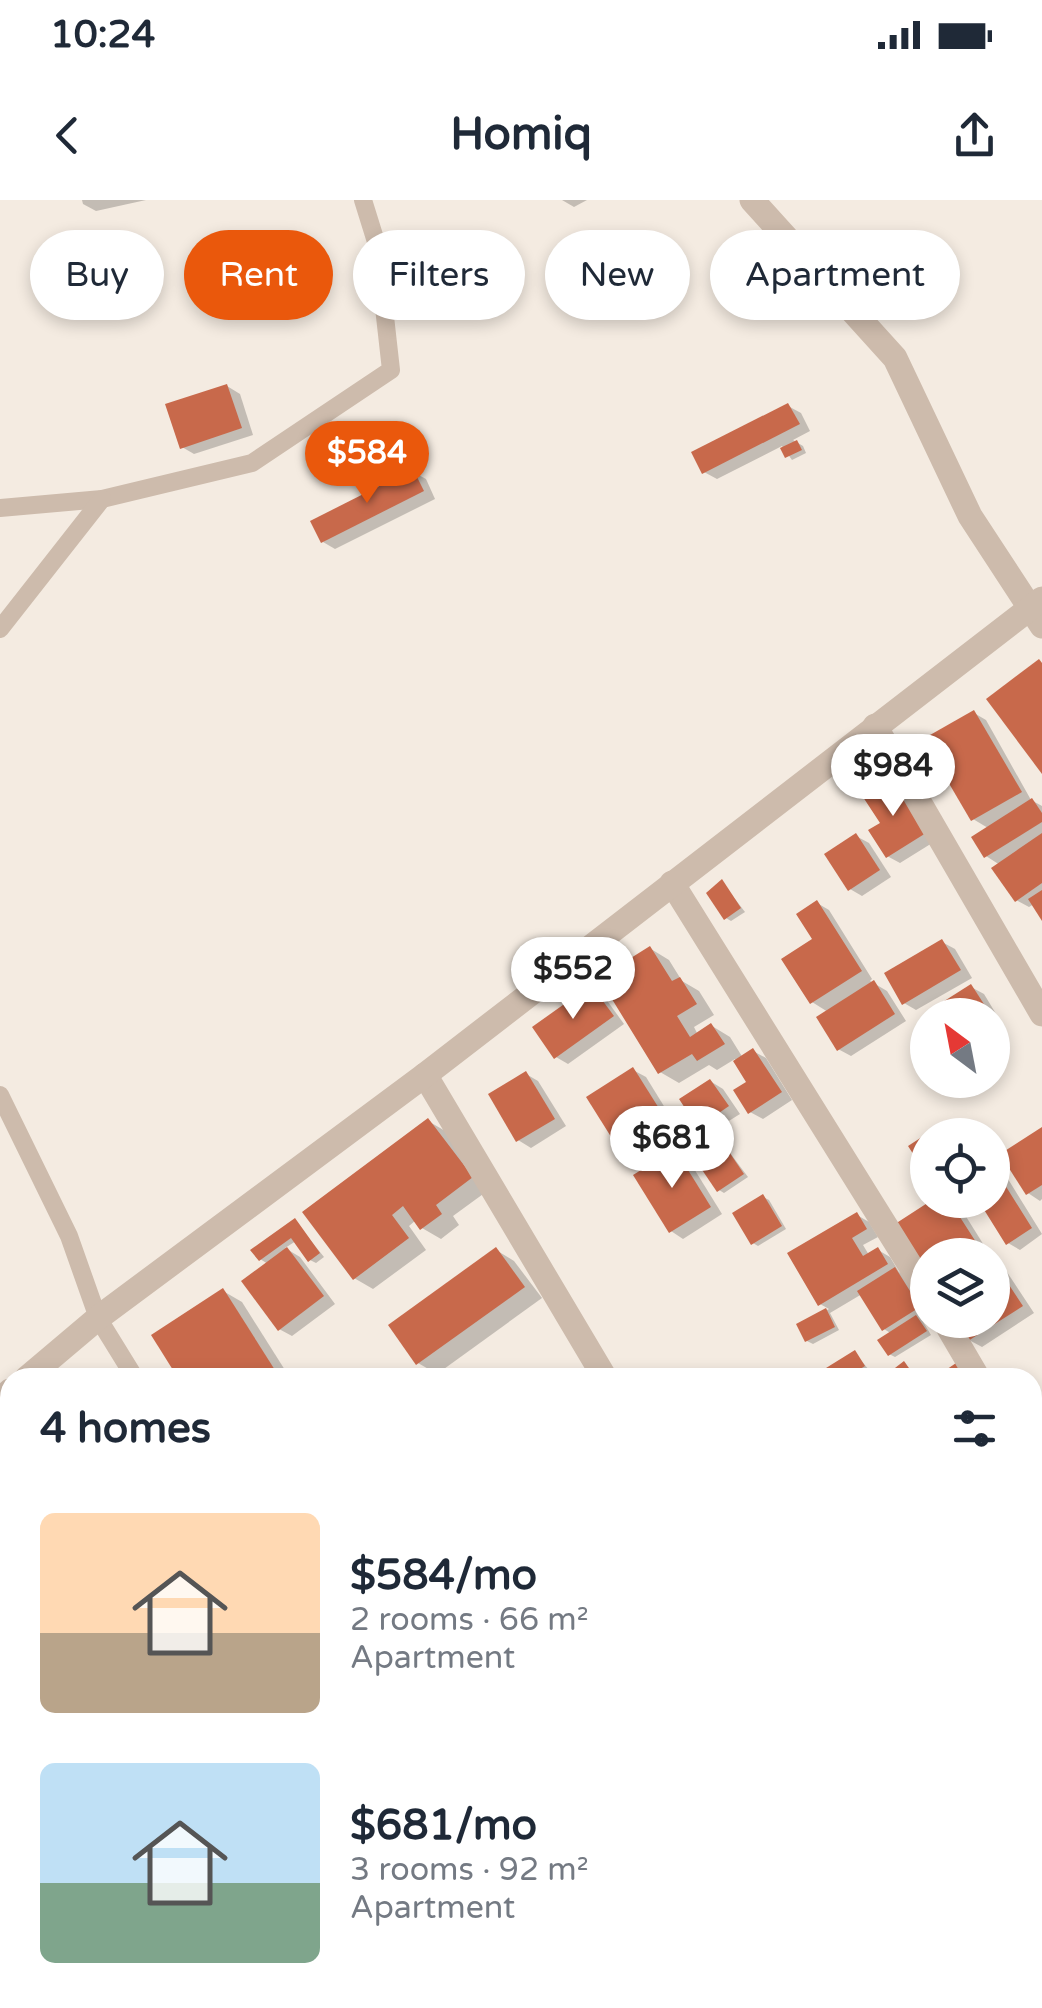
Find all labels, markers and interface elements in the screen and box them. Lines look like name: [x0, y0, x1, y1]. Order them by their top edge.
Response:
text: 10:24: [50, 12, 155, 58]
icon: back: [40, 108, 95, 163]
text: Homiq: [450, 108, 592, 162]
icon: share: [947, 108, 1002, 163]
chip: Buy: [30, 230, 164, 320]
chip: Rent: [184, 230, 333, 320]
chip: Filters: [353, 230, 525, 320]
chip: New: [545, 230, 690, 320]
chip: Apartment: [710, 230, 960, 320]
pin: $584: [308, 421, 426, 506]
text: $584: [327, 434, 407, 472]
pin: $984: [834, 734, 952, 819]
text: $984: [853, 747, 933, 785]
pin: $552: [514, 937, 632, 1022]
text: $552: [533, 950, 613, 988]
north arrow: [910, 998, 1010, 1098]
map controls: [910, 998, 1010, 1338]
pin: $681: [613, 1106, 731, 1191]
button: locate: [910, 1118, 1010, 1218]
text: $681: [632, 1119, 712, 1157]
button: layers: [910, 1238, 1010, 1338]
icon: filters: [947, 1401, 1002, 1456]
text: 4 homes: [40, 1403, 211, 1454]
text: $584/mo: [350, 1550, 537, 1601]
icon: home: [120, 1553, 240, 1673]
text: 2 rooms · 66 m²: [350, 1601, 589, 1639]
text: Apartment: [350, 1639, 515, 1677]
text: $681/mo: [350, 1800, 537, 1851]
icon: home: [120, 1803, 240, 1923]
text: 3 rooms · 92 m²: [350, 1851, 589, 1889]
text: Apartment: [350, 1889, 515, 1927]

